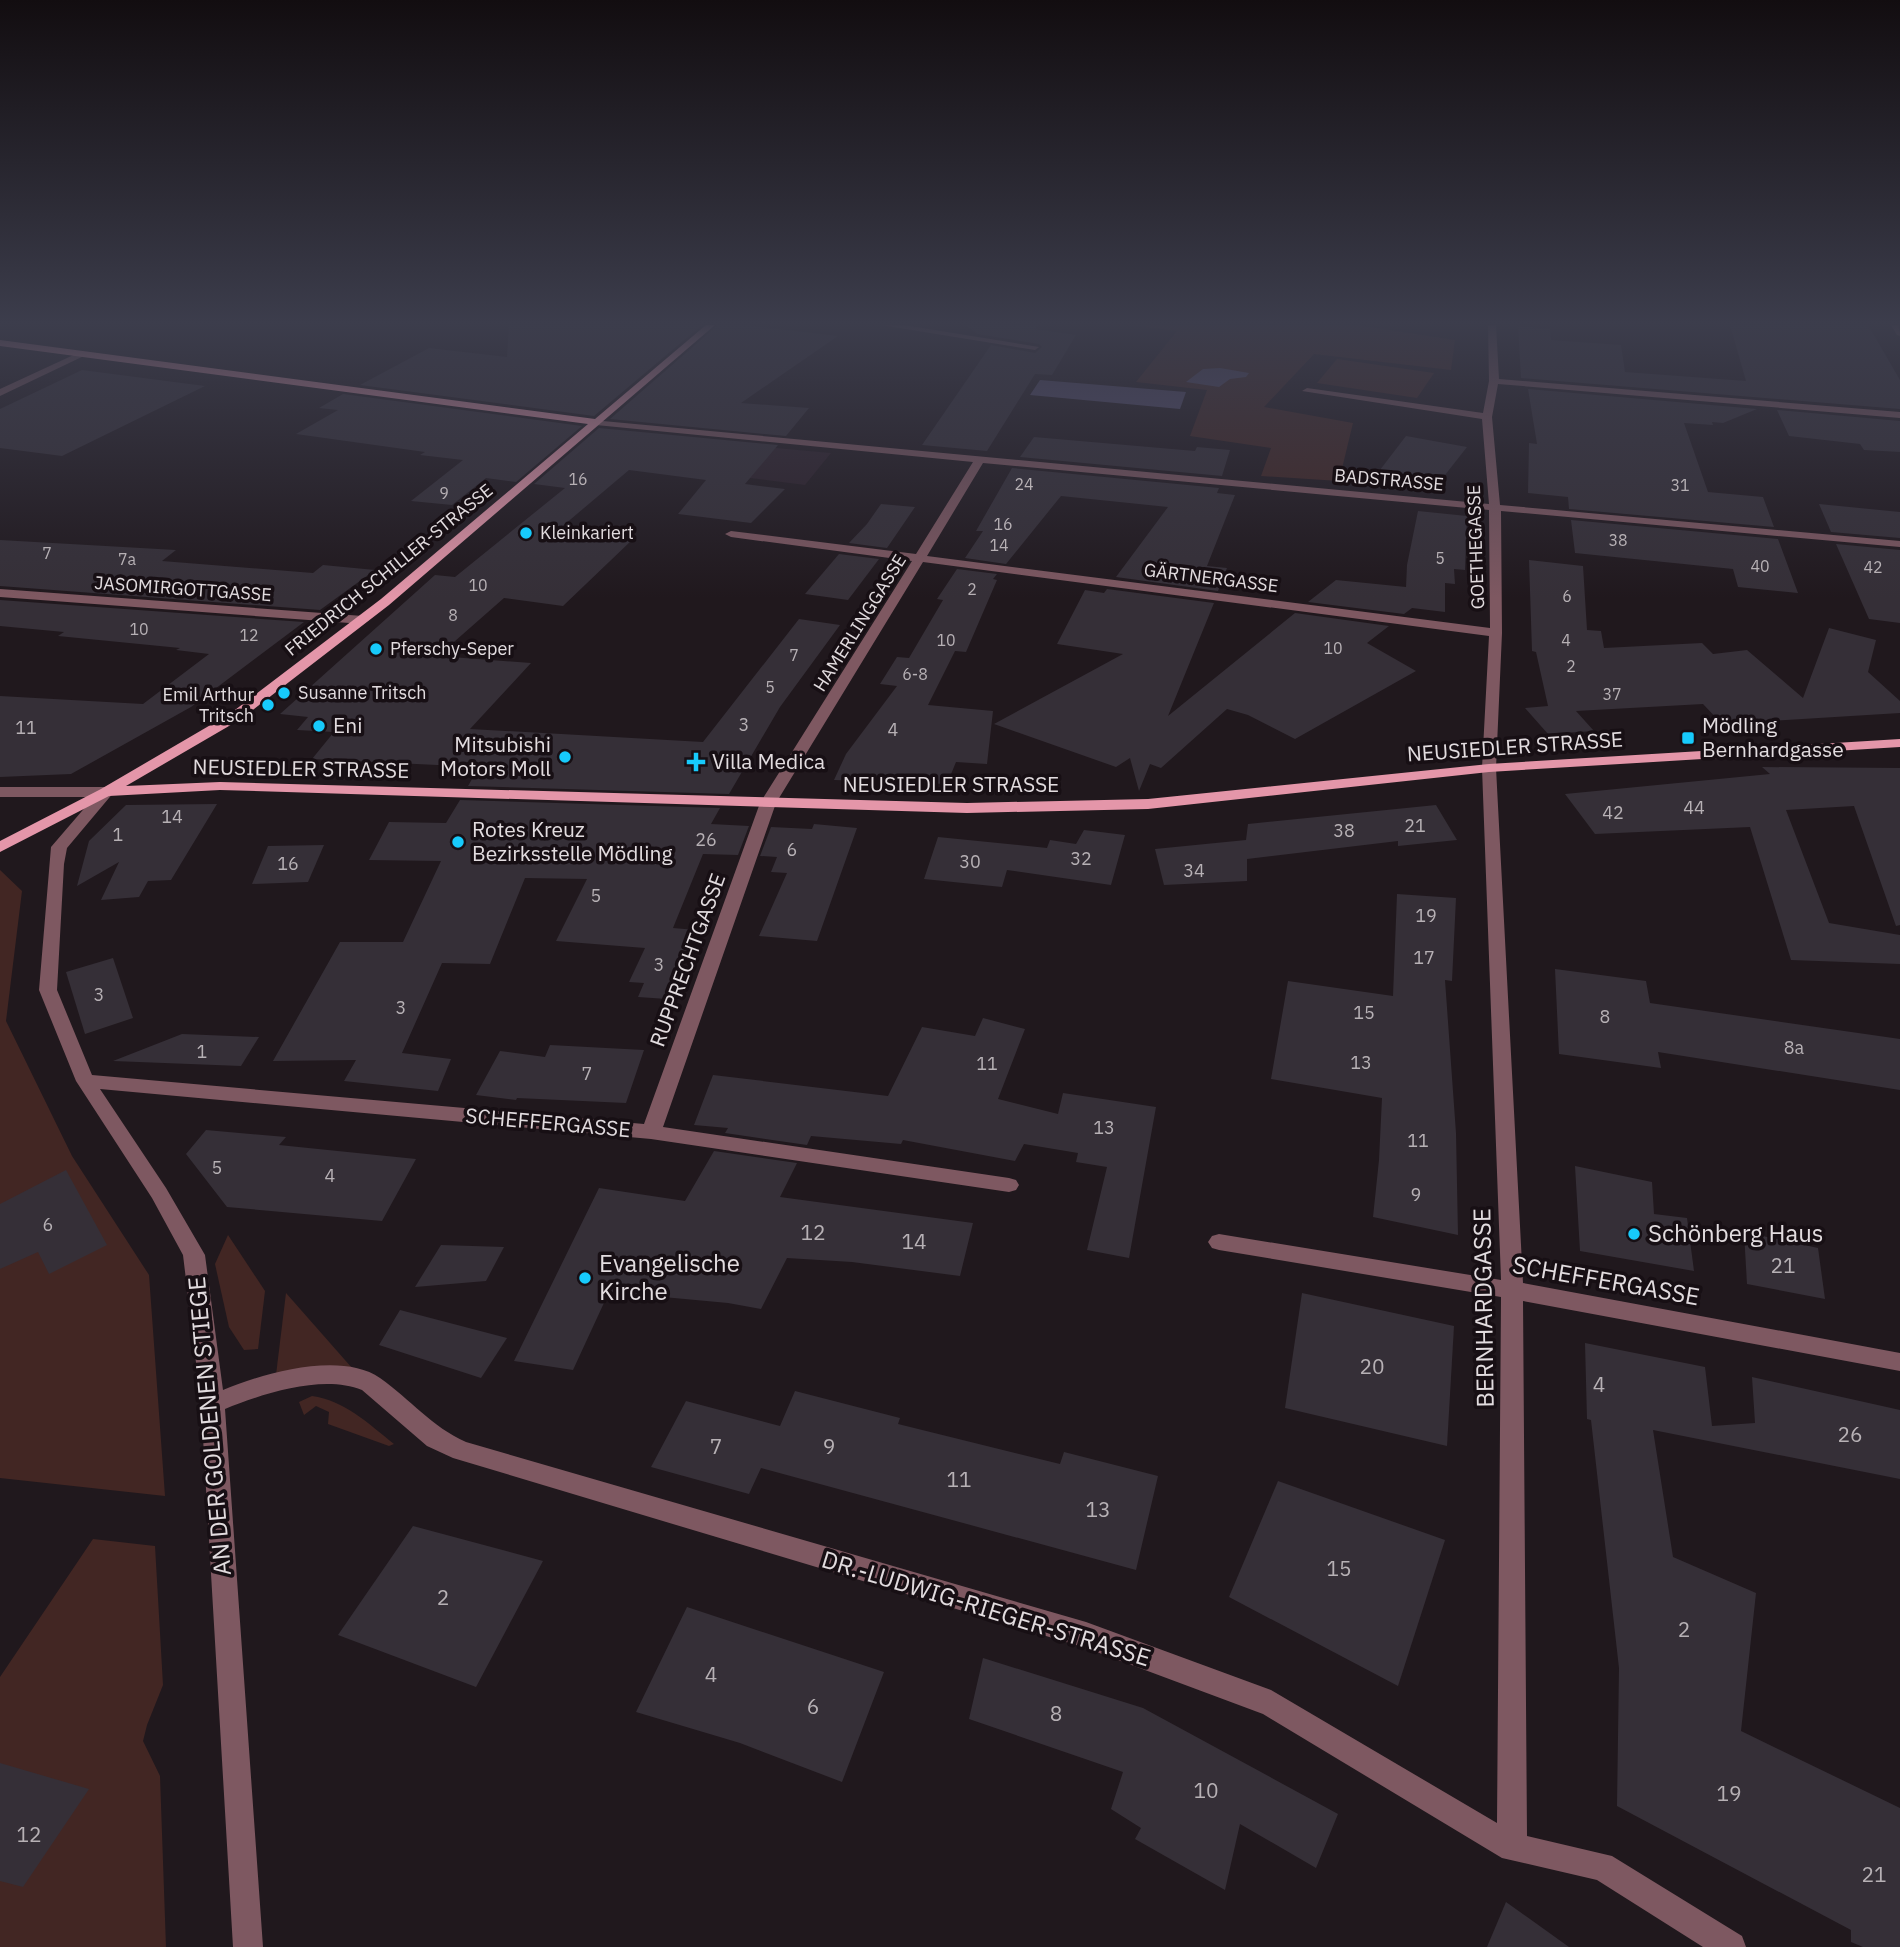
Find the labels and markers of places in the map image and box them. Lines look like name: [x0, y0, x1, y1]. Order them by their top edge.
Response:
place label: Kleinkariert: [540, 521, 634, 544]
marker: Kleinkariert: [518, 525, 534, 541]
place label: Pferschy-Seper: [390, 637, 514, 660]
marker: Pferschy-Seper: [368, 641, 384, 657]
place label: Susanne Tritsch: [298, 681, 427, 704]
place label: Emil Arthur Tritsch: [163, 683, 254, 727]
marker: Susanne Tritsch: [276, 685, 292, 701]
marker: Emil Arthur Tritsch: [260, 697, 276, 713]
place label: Eni: [333, 711, 362, 739]
place label: Mödling Bernhardgasse: [1702, 711, 1844, 763]
marker: Eni: [311, 718, 327, 734]
place label: Mitsubishi Motors Moll: [440, 730, 551, 782]
marker: Mödling Bernhardgasse: [1680, 730, 1696, 746]
place label: Villa Medica: [712, 747, 825, 775]
marker: Mitsubishi Motors Moll: [557, 749, 573, 765]
marker: Villa Medica: [686, 752, 706, 772]
place label: Rotes Kreuz Bezirksstelle Mödling: [472, 815, 672, 867]
marker: Rotes Kreuz Bezirksstelle Mödling: [450, 834, 466, 850]
place label: Schönberg Haus: [1648, 1217, 1824, 1249]
marker: Schönberg Haus: [1626, 1226, 1642, 1242]
place label: Evangelische Kirche: [599, 1247, 740, 1307]
marker: Evangelische Kirche: [577, 1270, 593, 1286]

